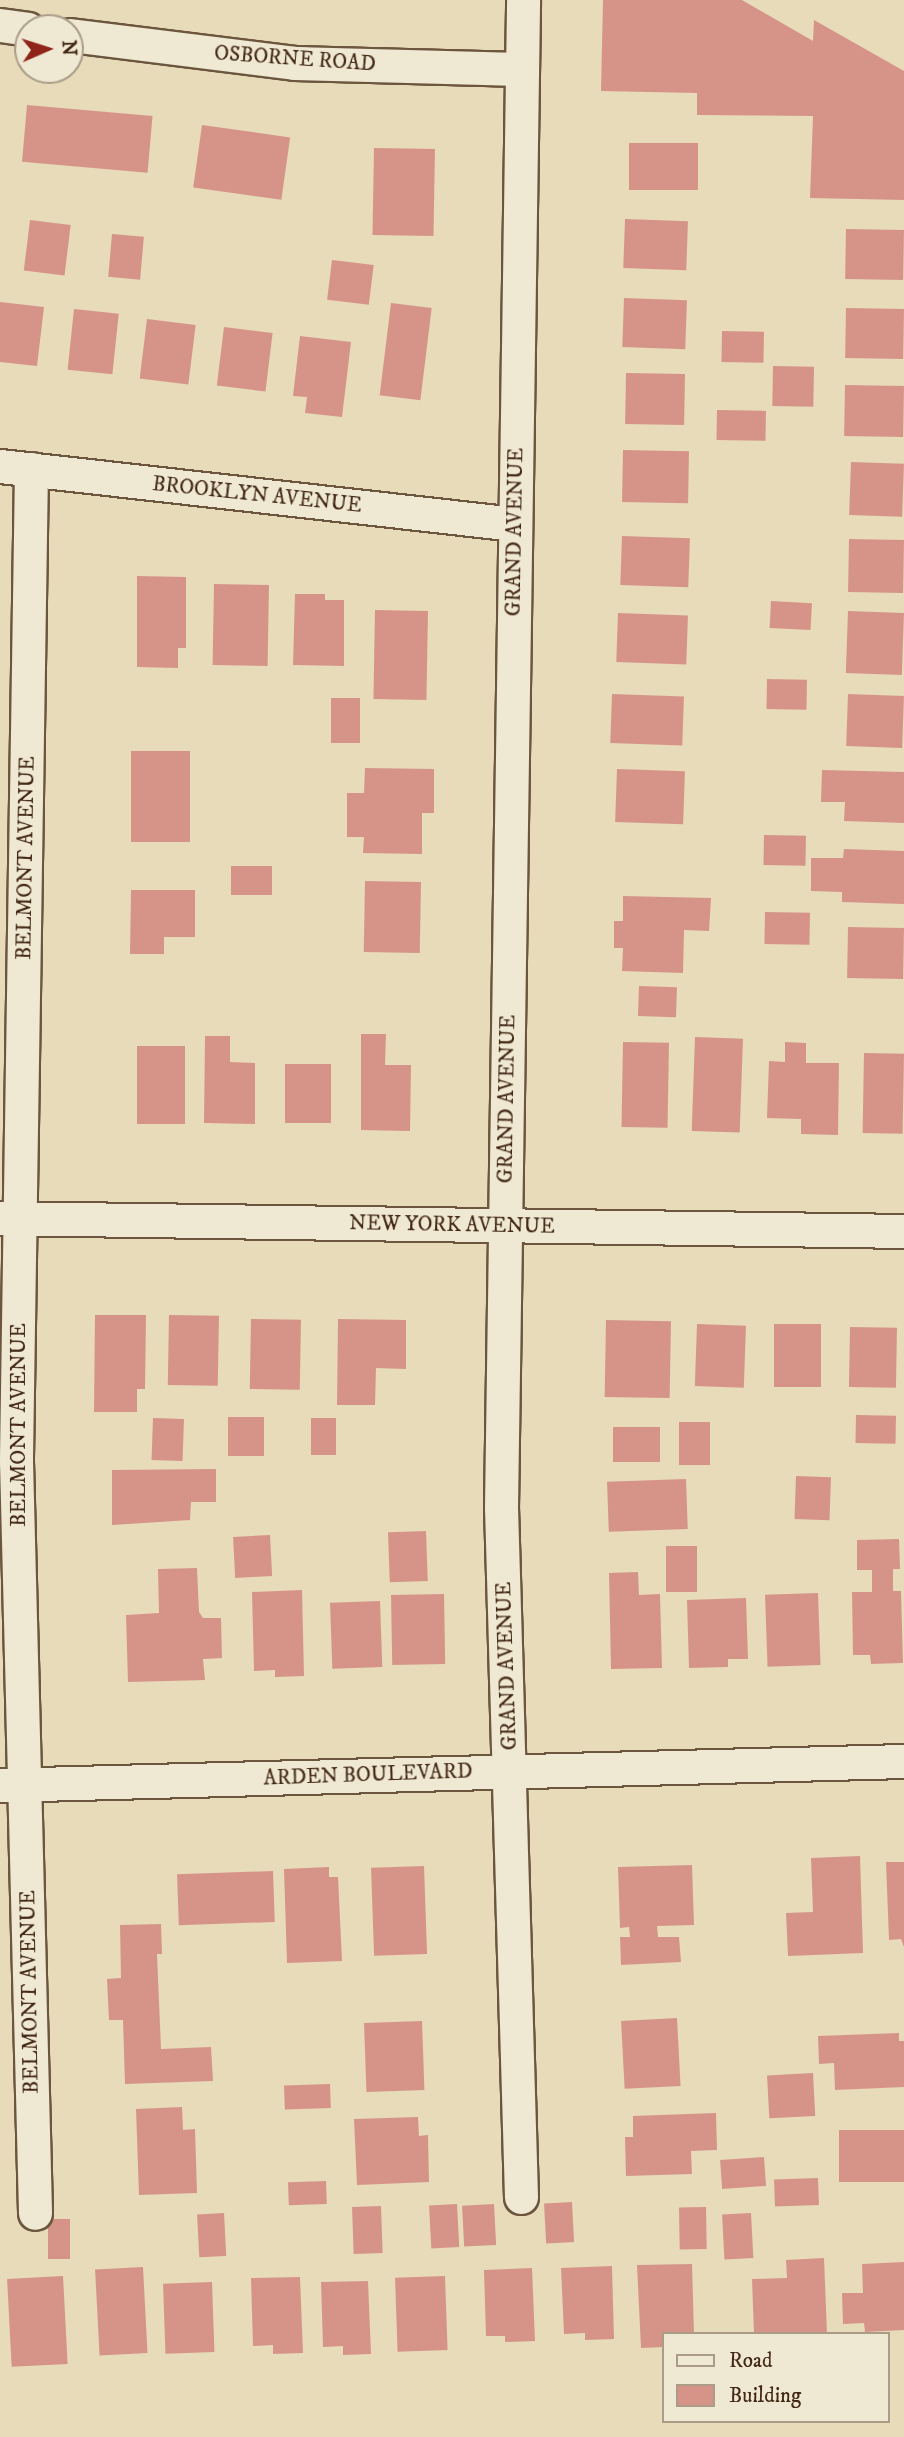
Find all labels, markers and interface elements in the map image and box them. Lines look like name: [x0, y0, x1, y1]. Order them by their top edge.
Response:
north arrow: [14, 14, 84, 84]
text: N: [57, 40, 80, 56]
street label: OSBORNE ROAD: [213, 41, 377, 77]
street label: GRAND AVENUE: [501, 447, 529, 617]
street label: BROOKLYN AVENUE: [151, 471, 363, 519]
street label: BELMONT AVENUE: [12, 756, 40, 960]
street label: GRAND AVENUE: [493, 1014, 521, 1184]
street label: NEW YORK AVENUE: [349, 1211, 555, 1239]
street label: BELMONT AVENUE: [6, 1323, 32, 1527]
street label: GRAND AVENUE: [491, 1581, 523, 1751]
street label: ARDEN BOULEVARD: [263, 1759, 473, 1791]
street label: BELMONT AVENUE: [16, 1890, 44, 2094]
legend: [662, 2332, 890, 2423]
text: Road: [729, 2348, 773, 2374]
text: Building: [729, 2383, 801, 2409]

